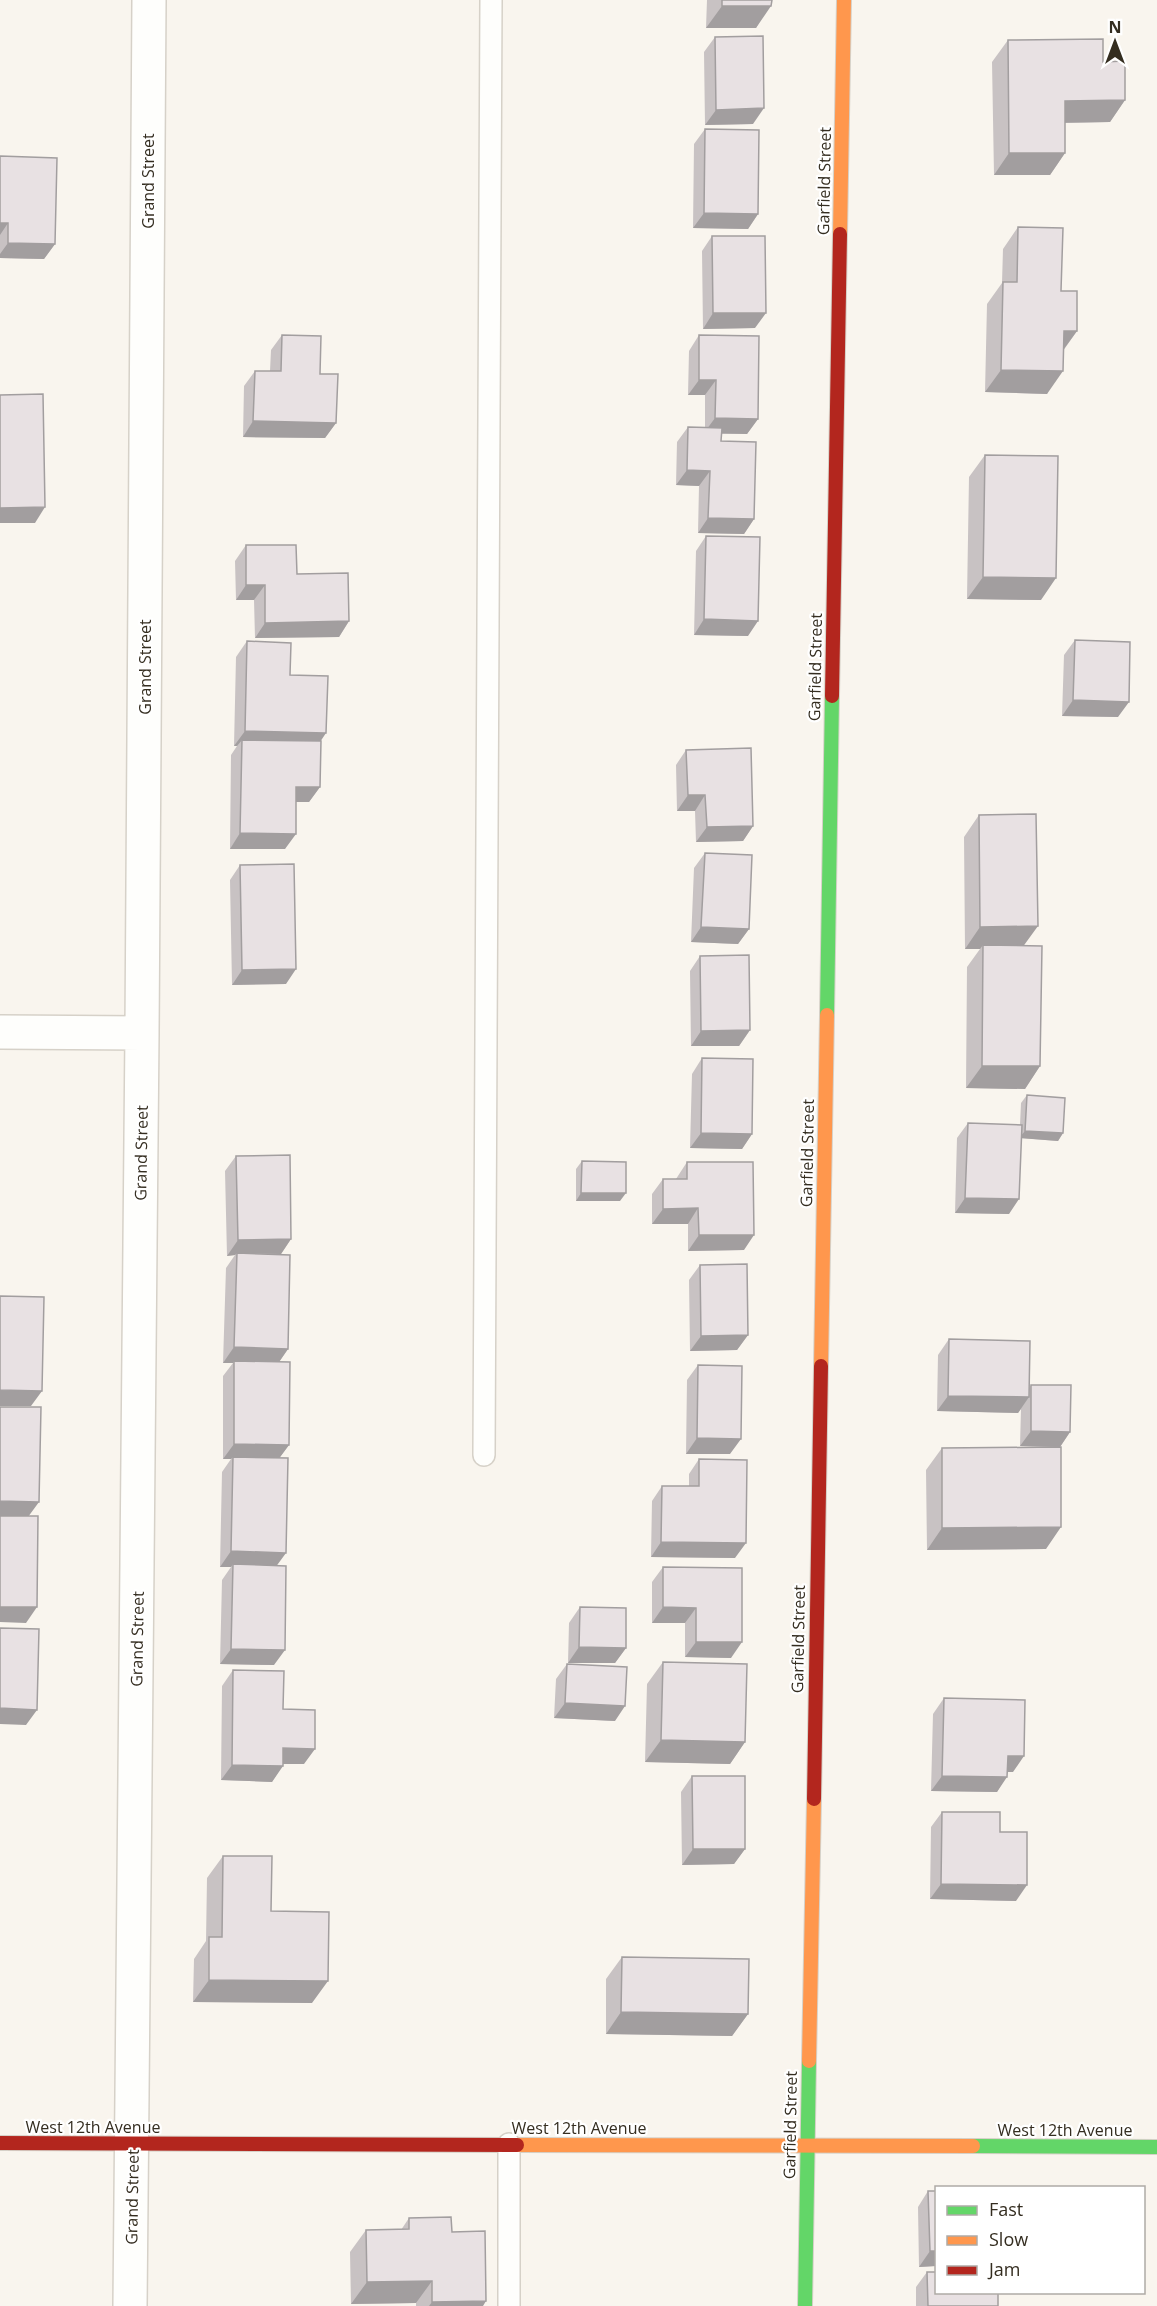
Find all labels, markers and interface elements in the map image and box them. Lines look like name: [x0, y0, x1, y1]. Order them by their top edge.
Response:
north arrow: [1085, 12, 1145, 72]
text: N: [1108, 16, 1122, 38]
street label: Garfield Street: [812, 126, 836, 235]
street label: Grand Street: [137, 133, 159, 229]
street label: Garfield Street: [803, 612, 827, 721]
street label: Grand Street: [134, 619, 156, 715]
street label: Garfield Street: [795, 1098, 819, 1207]
street label: Grand Street: [129, 1105, 153, 1201]
street label: Garfield Street: [786, 1584, 810, 1693]
street label: Grand Street: [125, 1591, 149, 1687]
street label: Garfield Street: [778, 2070, 802, 2179]
street label: West 12th Avenue: [26, 2116, 160, 2138]
street label: West 12th Avenue: [512, 2117, 646, 2139]
street label: West 12th Avenue: [998, 2119, 1132, 2141]
street label: Grand Street: [120, 2149, 144, 2245]
legend: [935, 2186, 1145, 2294]
text: Fast: [989, 2197, 1023, 2221]
text: Slow: [989, 2227, 1028, 2251]
text: Jam: [987, 2257, 1021, 2281]

